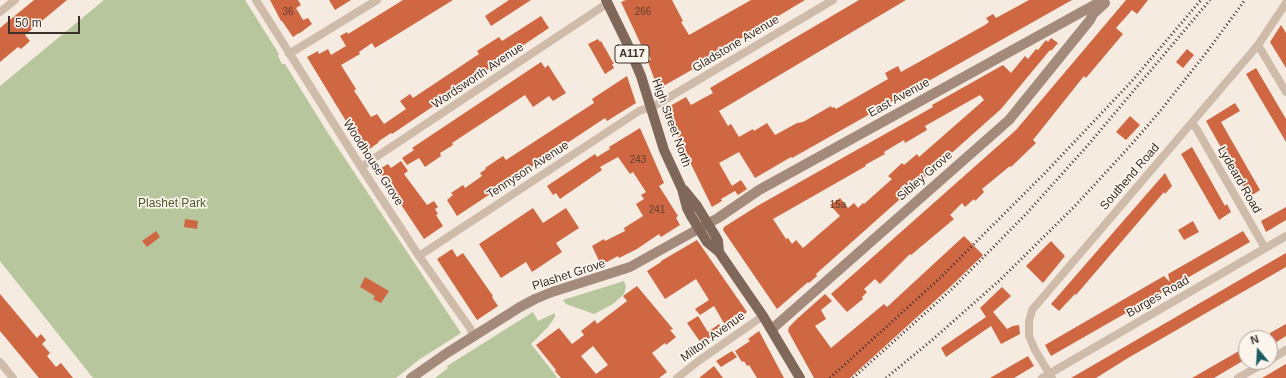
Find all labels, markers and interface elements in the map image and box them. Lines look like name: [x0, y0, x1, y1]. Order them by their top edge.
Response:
house number: 36: [282, 6, 294, 18]
house number: 266: [635, 6, 651, 18]
scale bar: [10, 8, 82, 34]
street label: Gladstone Avenue: [690, 12, 782, 76]
text: 50 m: [15, 16, 42, 30]
street label: Wordsworth Avenue: [429, 40, 527, 112]
road number: A117: [615, 45, 649, 63]
street label: East Avenue: [866, 75, 932, 121]
street label: High Street North: [648, 77, 694, 169]
street label: Woodhouse Grove: [340, 117, 406, 209]
street label: Tennyson Avenue: [484, 138, 572, 202]
street label: Southend Road: [1097, 141, 1163, 213]
street label: Lydeard Road: [1214, 144, 1264, 216]
street label: Sibley Grove: [894, 148, 956, 204]
house number: 243: [630, 154, 646, 166]
park label: Plashet Park: [138, 197, 206, 211]
house number: 15a: [830, 199, 846, 211]
house number: 241: [649, 204, 665, 216]
street label: Plashet Grove: [531, 256, 607, 294]
street label: Burges Road: [1124, 273, 1192, 321]
street label: Milton Avenue: [678, 309, 748, 365]
north arrow: [1238, 330, 1278, 370]
text: N: [1249, 333, 1260, 346]

